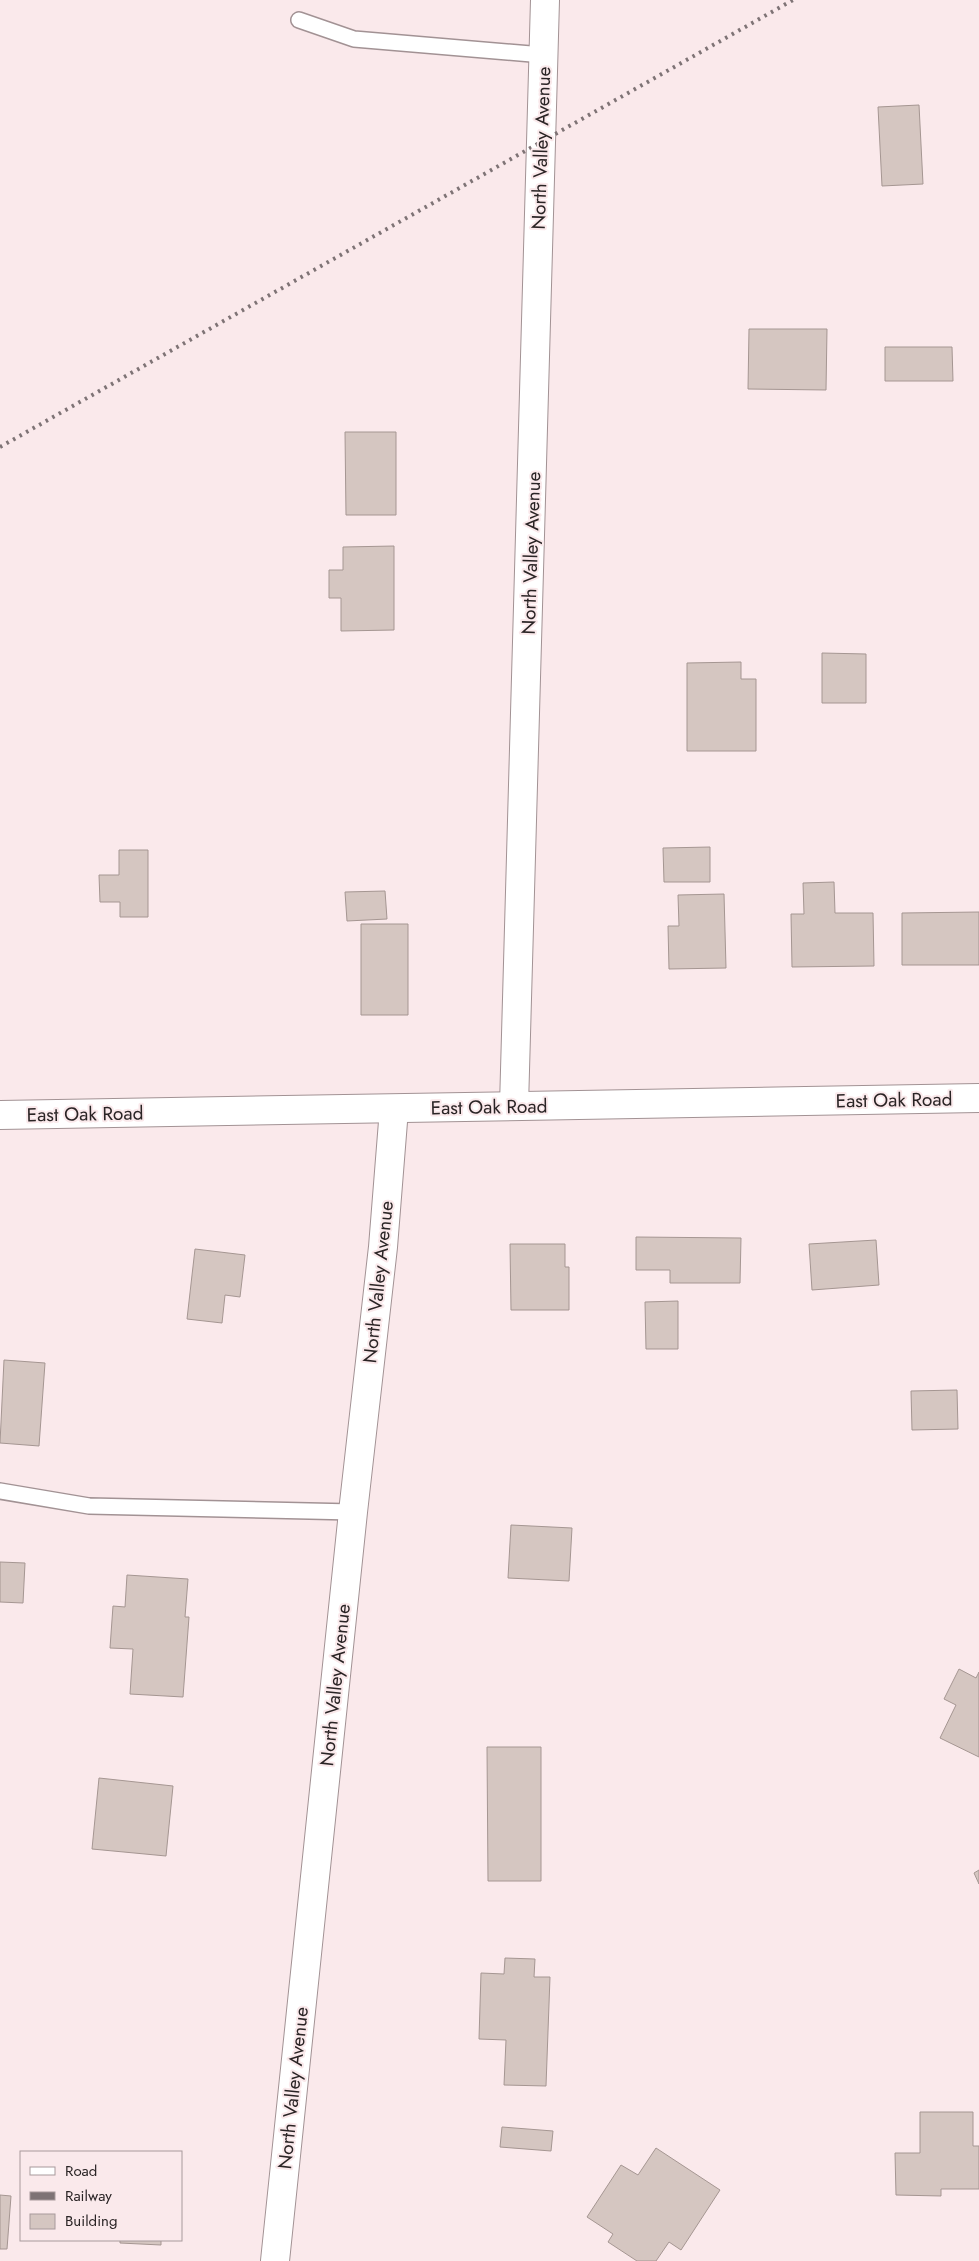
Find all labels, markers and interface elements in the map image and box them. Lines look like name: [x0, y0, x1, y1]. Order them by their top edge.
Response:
street label: North Valley Avenue: [525, 66, 557, 230]
street label: North Valley Avenue: [515, 471, 547, 635]
street label: East Oak Road: [835, 1085, 953, 1115]
street label: East Oak Road: [430, 1092, 548, 1122]
street label: East Oak Road: [26, 1099, 144, 1129]
street label: North Valley Avenue: [356, 1199, 400, 1365]
street label: North Valley Avenue: [313, 1602, 357, 1768]
street label: North Valley Avenue: [271, 2005, 315, 2171]
legend: [20, 2151, 182, 2241]
text: Road: [65, 2160, 97, 2182]
text: Railway: [65, 2185, 112, 2207]
text: Building: [65, 2210, 117, 2232]

